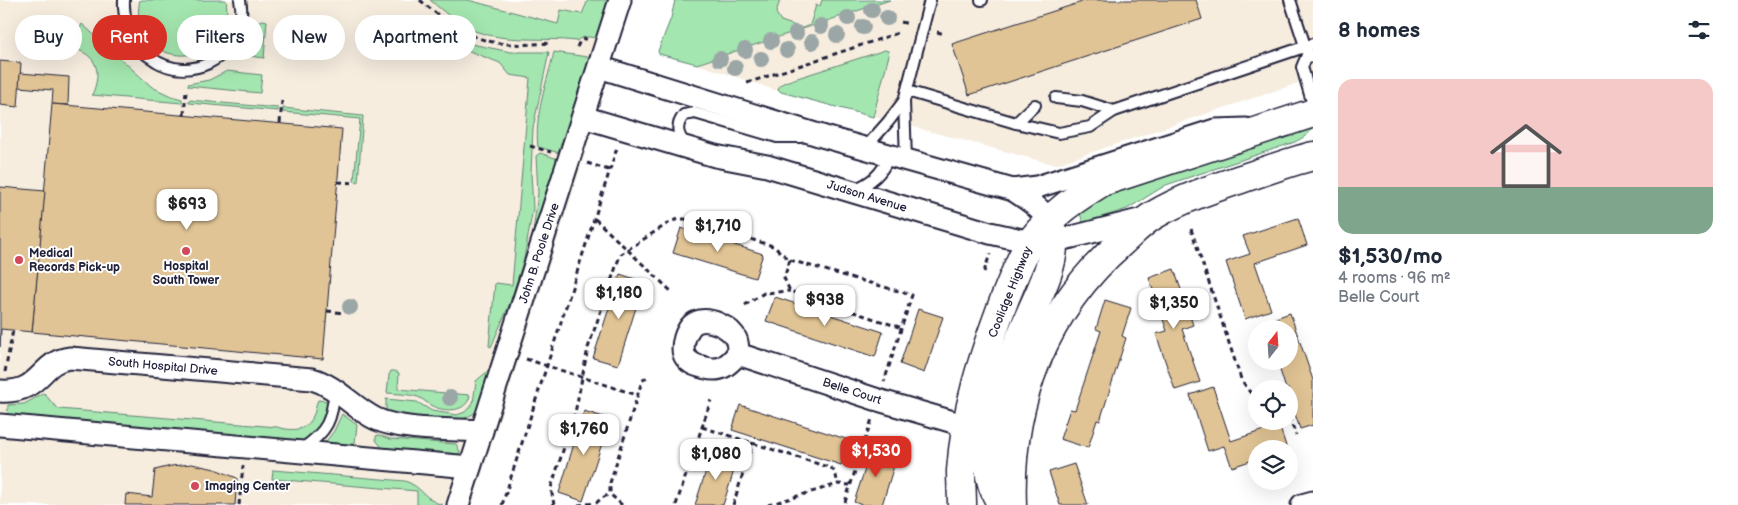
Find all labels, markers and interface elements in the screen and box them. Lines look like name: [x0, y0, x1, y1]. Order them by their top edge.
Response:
chip: Buy: [15, 15, 82, 60]
chip: Rent: [92, 15, 167, 60]
chip: Filters: [177, 15, 263, 60]
chip: New: [273, 15, 345, 60]
chip: Apartment: [355, 15, 476, 60]
icon: filters: [1685, 16, 1713, 44]
text: 8 homes: [1338, 18, 1420, 43]
icon: home: [1481, 111, 1571, 201]
street label: Judson Avenue: [825, 177, 909, 216]
pin: $693: [157, 188, 217, 231]
text: $693: [168, 195, 206, 214]
street label: John B. Poole Drive: [516, 201, 563, 305]
pin: $1,710: [677, 210, 759, 253]
text: $1,710: [695, 217, 741, 236]
street label: Coolidge Highway: [985, 244, 1036, 340]
text: $1,530/mo: [1338, 244, 1443, 269]
marker: Hospital South Tower: [180, 245, 192, 257]
place label: Medical Records Pick-up: [29, 246, 120, 275]
marker: Medical Records Pick-up: [13, 254, 25, 266]
place label: Hospital South Tower: [153, 259, 219, 288]
text: 4 rooms · 96 m²: [1338, 269, 1451, 288]
pin: $1,180: [578, 278, 660, 320]
text: $1,180: [595, 284, 643, 303]
pin: $938: [795, 284, 855, 327]
pin: $1,350: [1133, 288, 1215, 330]
text: Belle Court: [1338, 288, 1419, 307]
text: $938: [806, 291, 844, 310]
text: $1,350: [1149, 294, 1199, 313]
north arrow: [1248, 320, 1298, 370]
map controls: [1248, 320, 1298, 490]
street label: South Hospital Drive: [108, 354, 218, 379]
street label: Belle Court: [821, 375, 883, 408]
button: locate: [1248, 380, 1298, 430]
pin: $1,760: [543, 414, 625, 456]
text: $1,760: [559, 420, 609, 439]
pin: $1,530: [835, 436, 917, 478]
pin: $1,080: [675, 438, 757, 481]
button: layers: [1248, 440, 1298, 490]
text: $1,530: [851, 442, 901, 461]
text: $1,080: [691, 445, 741, 464]
place label: Imaging Center: [205, 479, 291, 494]
marker: Imaging Center: [189, 480, 201, 492]

